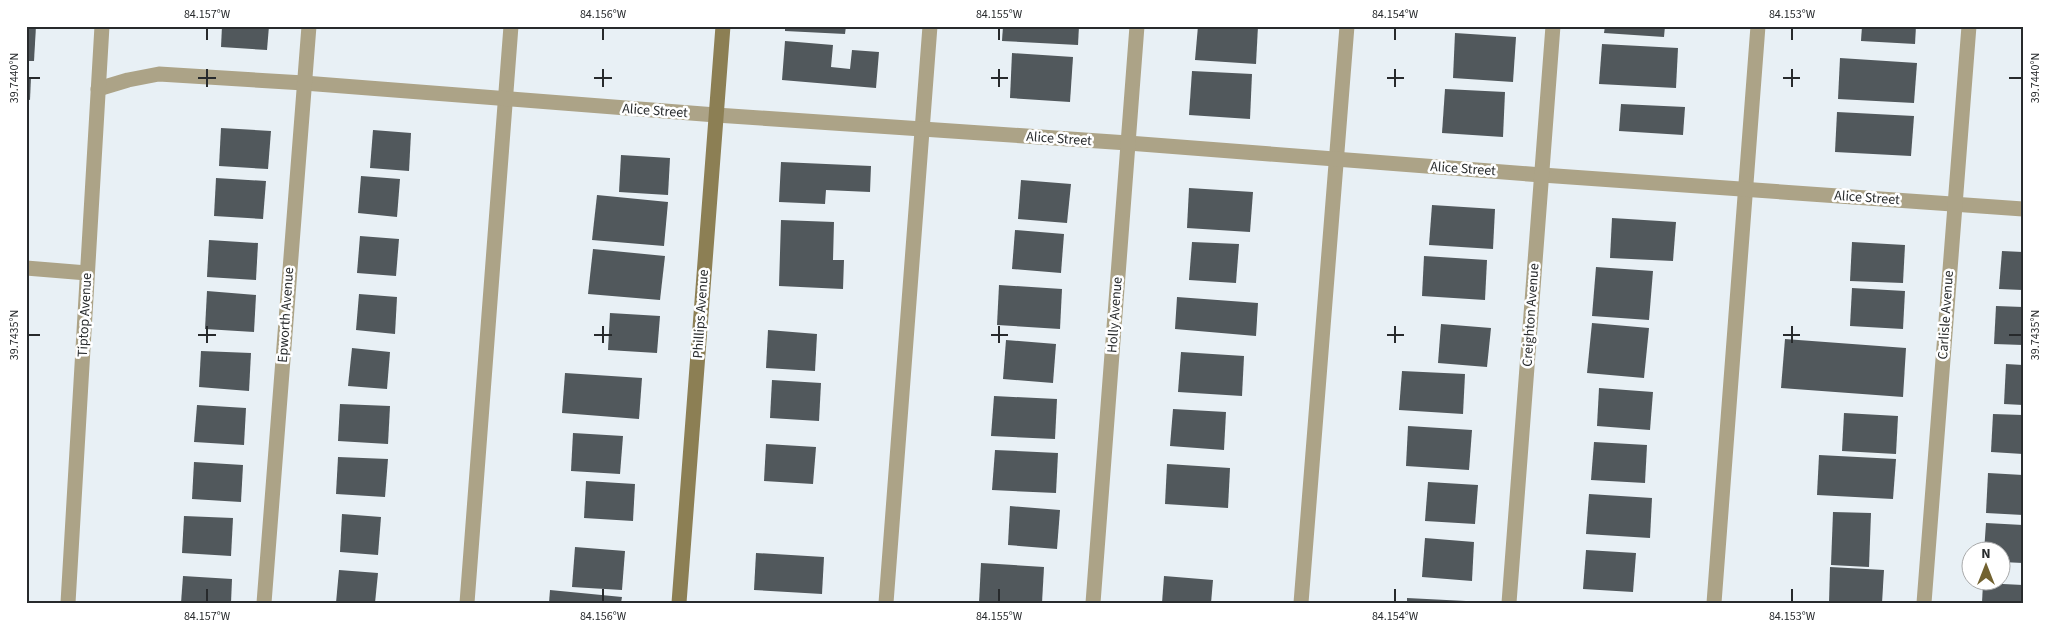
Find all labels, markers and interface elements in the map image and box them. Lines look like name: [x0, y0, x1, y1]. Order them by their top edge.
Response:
text: 84.157°W: [184, 6, 231, 23]
text: 84.156°W: [580, 6, 627, 23]
text: 84.155°W: [976, 6, 1023, 23]
text: 84.154°W: [1372, 6, 1419, 23]
text: 84.153°W: [1769, 6, 1816, 23]
text: 39.7440°N: [6, 53, 23, 103]
text: 39.7440°N: [2027, 53, 2044, 103]
street label: Alice Street: [622, 99, 689, 123]
street label: Alice Street: [1026, 127, 1093, 151]
street label: Alice Street: [1430, 157, 1497, 181]
street label: Alice Street: [1834, 186, 1901, 210]
street label: Creighton Avenue: [1517, 263, 1545, 367]
street label: Epworth Avenue: [273, 266, 299, 364]
street label: Phillips Avenue: [688, 269, 714, 359]
street label: Carlisle Avenue: [1933, 270, 1959, 360]
street label: Tiptop Avenue: [73, 272, 97, 358]
street label: Holly Avenue: [1102, 276, 1128, 354]
text: 39.7435°N: [6, 310, 23, 360]
text: 39.7435°N: [2027, 310, 2044, 360]
north arrow: [1962, 542, 2012, 592]
text: N: [1981, 544, 1991, 564]
text: 84.157°W: [184, 608, 231, 625]
text: 84.156°W: [580, 608, 627, 625]
text: 84.155°W: [976, 608, 1023, 625]
text: 84.154°W: [1372, 608, 1419, 625]
text: 84.153°W: [1769, 608, 1816, 625]

